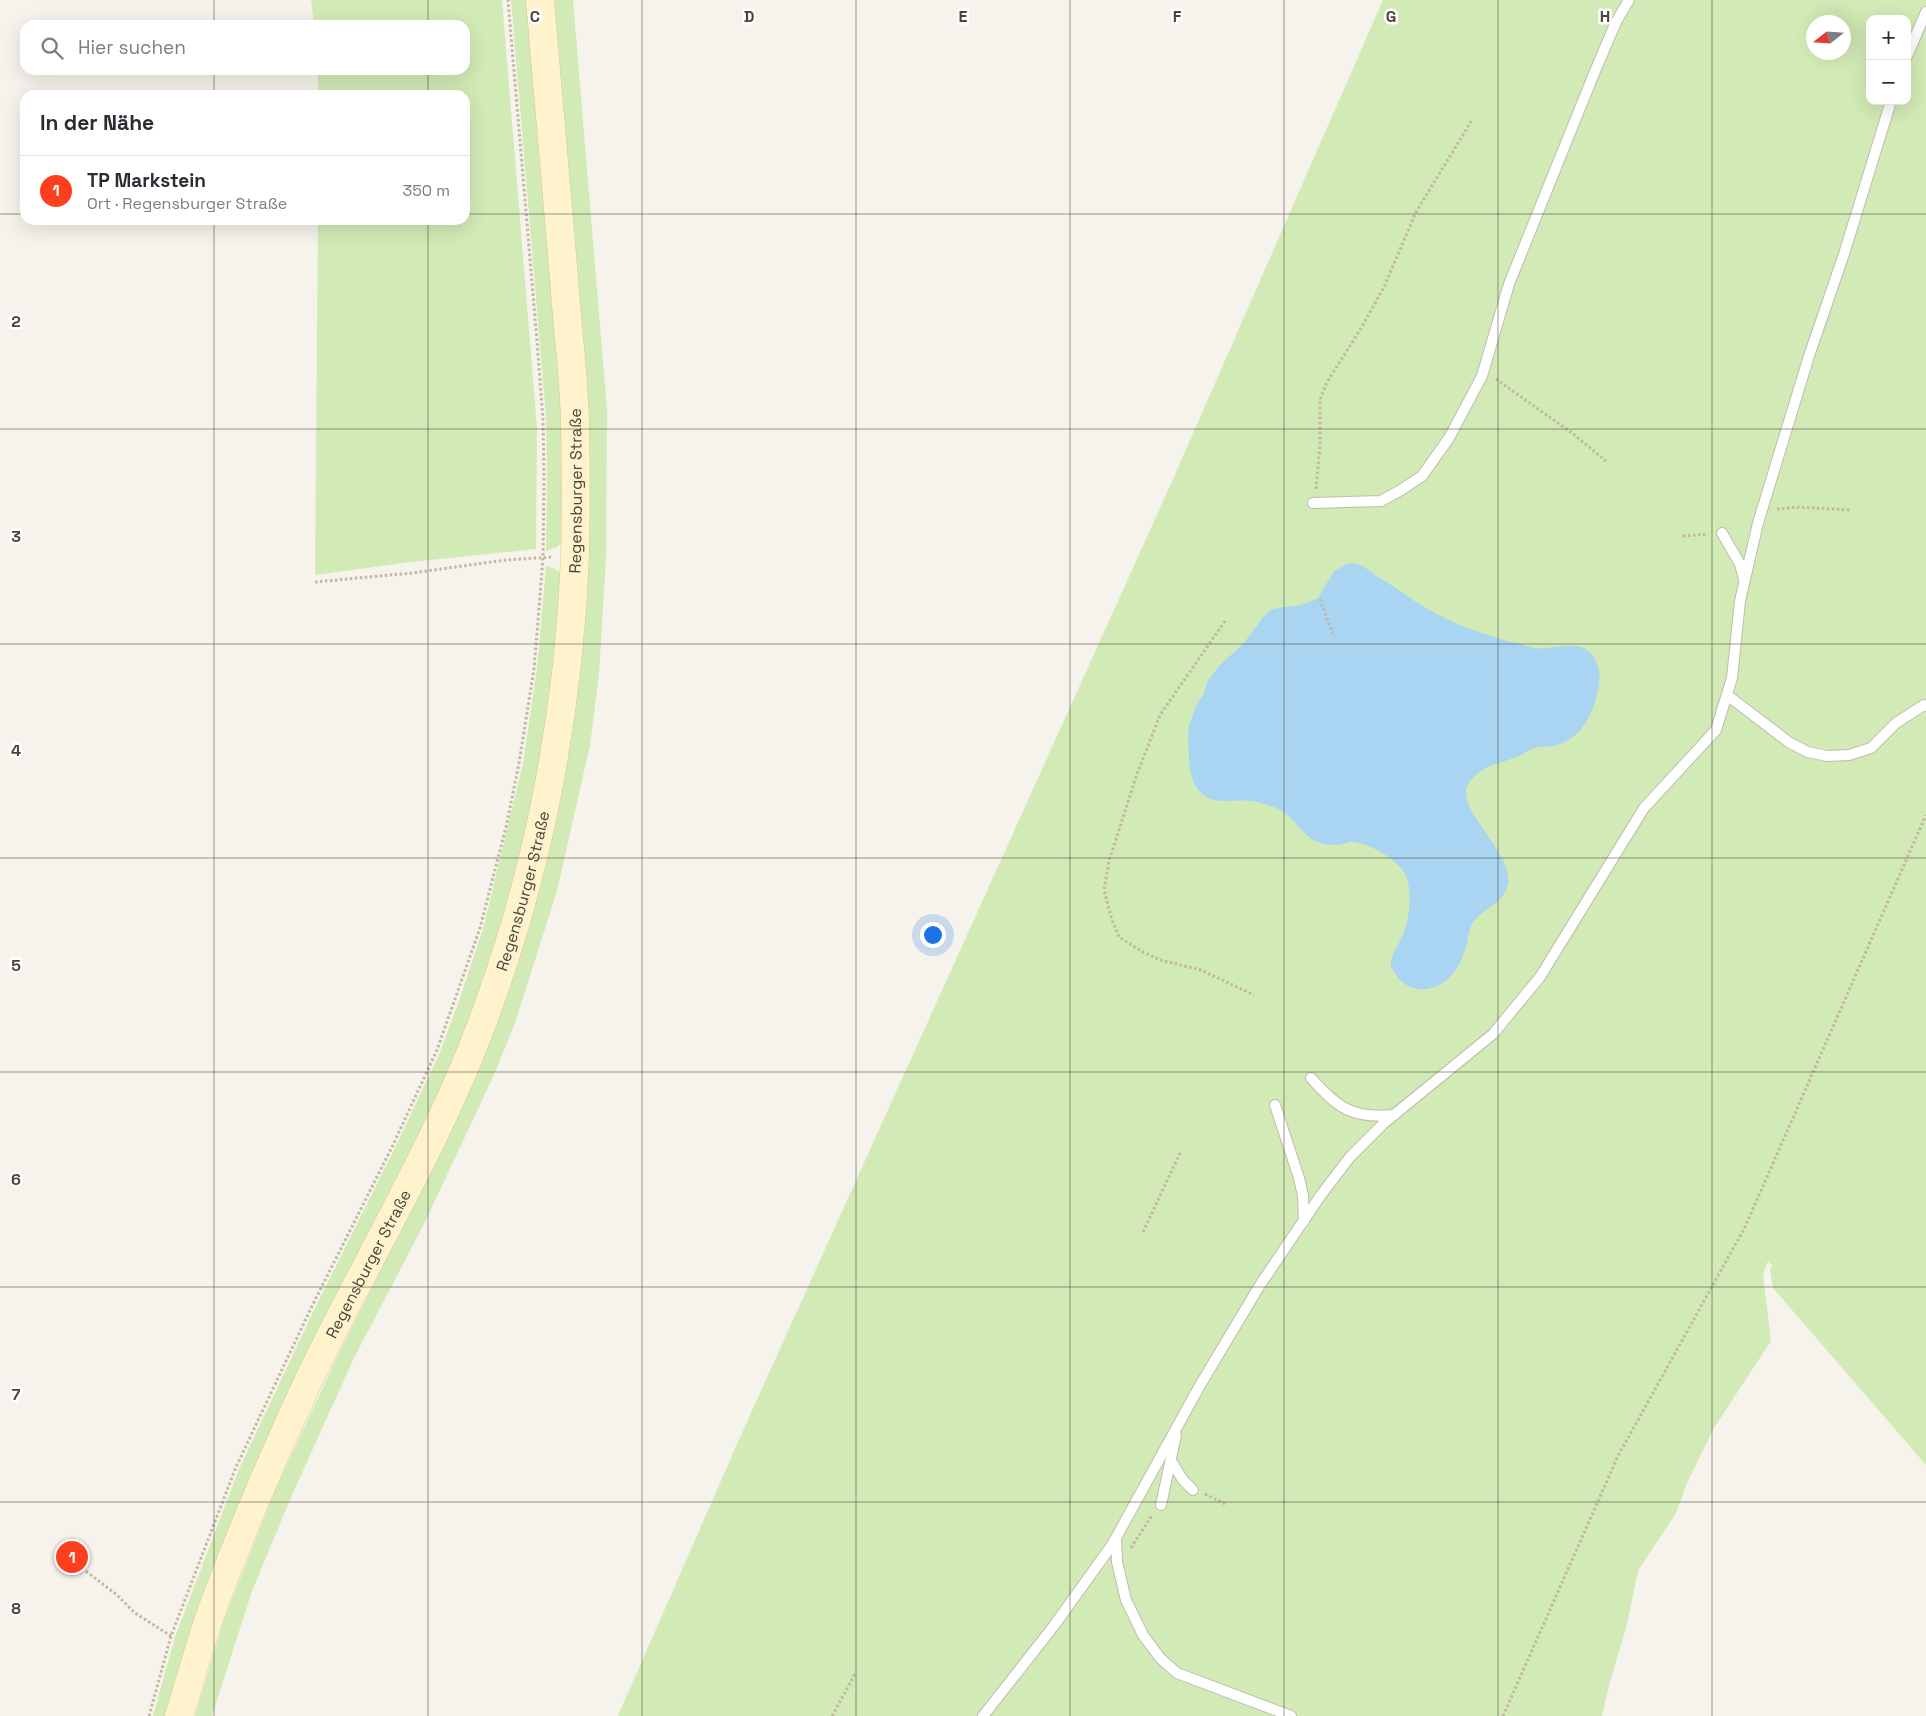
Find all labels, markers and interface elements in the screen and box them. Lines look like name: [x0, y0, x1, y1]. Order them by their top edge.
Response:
text: C: [530, 6, 540, 27]
text: D: [744, 6, 754, 27]
text: E: [959, 6, 968, 27]
text: F: [1173, 6, 1182, 27]
text: G: [1386, 6, 1396, 27]
text: H: [1600, 6, 1610, 27]
north arrow: [1806, 15, 1851, 60]
map controls: [1866, 15, 1911, 105]
button: +: [1866, 15, 1911, 60]
search box: [20, 20, 470, 75]
icon: search: [38, 34, 66, 62]
text: Hier suchen: [78, 35, 186, 60]
button: −: [1866, 60, 1911, 105]
text: In der Nähe: [40, 109, 154, 136]
text: TP Markstein: [87, 168, 206, 193]
text: 1: [52, 180, 60, 201]
text: 350 m: [403, 180, 450, 201]
text: Ort · Regensburger Straße: [87, 193, 287, 214]
text: 2: [11, 311, 21, 332]
street label: Regensburger Straße: [564, 408, 587, 574]
text: 3: [11, 526, 21, 547]
text: 4: [11, 740, 21, 761]
street label: Regensburger Straße: [491, 809, 554, 974]
your location: [920, 922, 946, 948]
text: 5: [11, 955, 21, 976]
text: 6: [11, 1169, 21, 1190]
street label: Regensburger Straße: [321, 1186, 416, 1342]
text: 7: [12, 1384, 21, 1405]
pin: 1: [56, 1538, 88, 1576]
text: 8: [11, 1598, 21, 1619]

